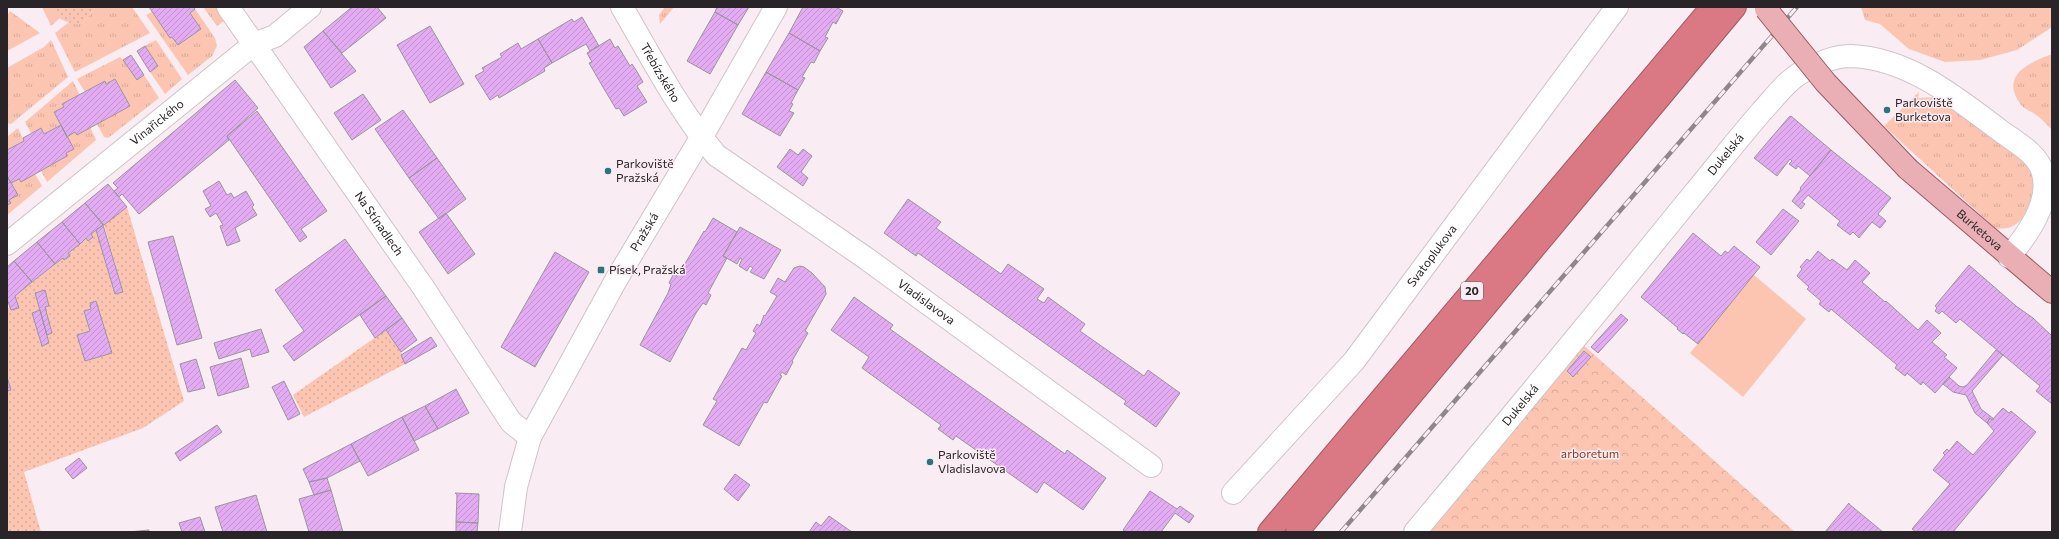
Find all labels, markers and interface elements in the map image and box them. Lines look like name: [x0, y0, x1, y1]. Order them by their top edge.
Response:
street label: Třebízského: [638, 40, 684, 104]
place label: Parkoviště Burketova: [1895, 95, 1953, 123]
street label: Vinařického: [127, 96, 186, 148]
marker: Parkoviště Burketova: [1882, 105, 1892, 115]
street label: Dukelská: [1704, 130, 1746, 177]
place label: Parkoviště Pražská: [616, 156, 674, 184]
marker: Parkoviště Pražská: [603, 166, 613, 176]
street label: Na Stínadlech: [353, 188, 407, 258]
street label: Burketova: [1954, 206, 2006, 253]
street label: Pražská: [627, 210, 661, 254]
street label: Svatoplukova: [1404, 222, 1459, 289]
place label: Písek, Pražská: [609, 262, 686, 276]
marker: Písek, Pražská: [596, 265, 606, 275]
street label: Vladislavova: [895, 276, 958, 327]
road number: 20: [1461, 282, 1483, 300]
street label: Dukelská: [1499, 381, 1541, 428]
park label: arboretum: [1561, 446, 1619, 460]
place label: Parkoviště Vladislavova: [938, 447, 1005, 475]
marker: Parkoviště Vladislavova: [925, 457, 935, 467]

